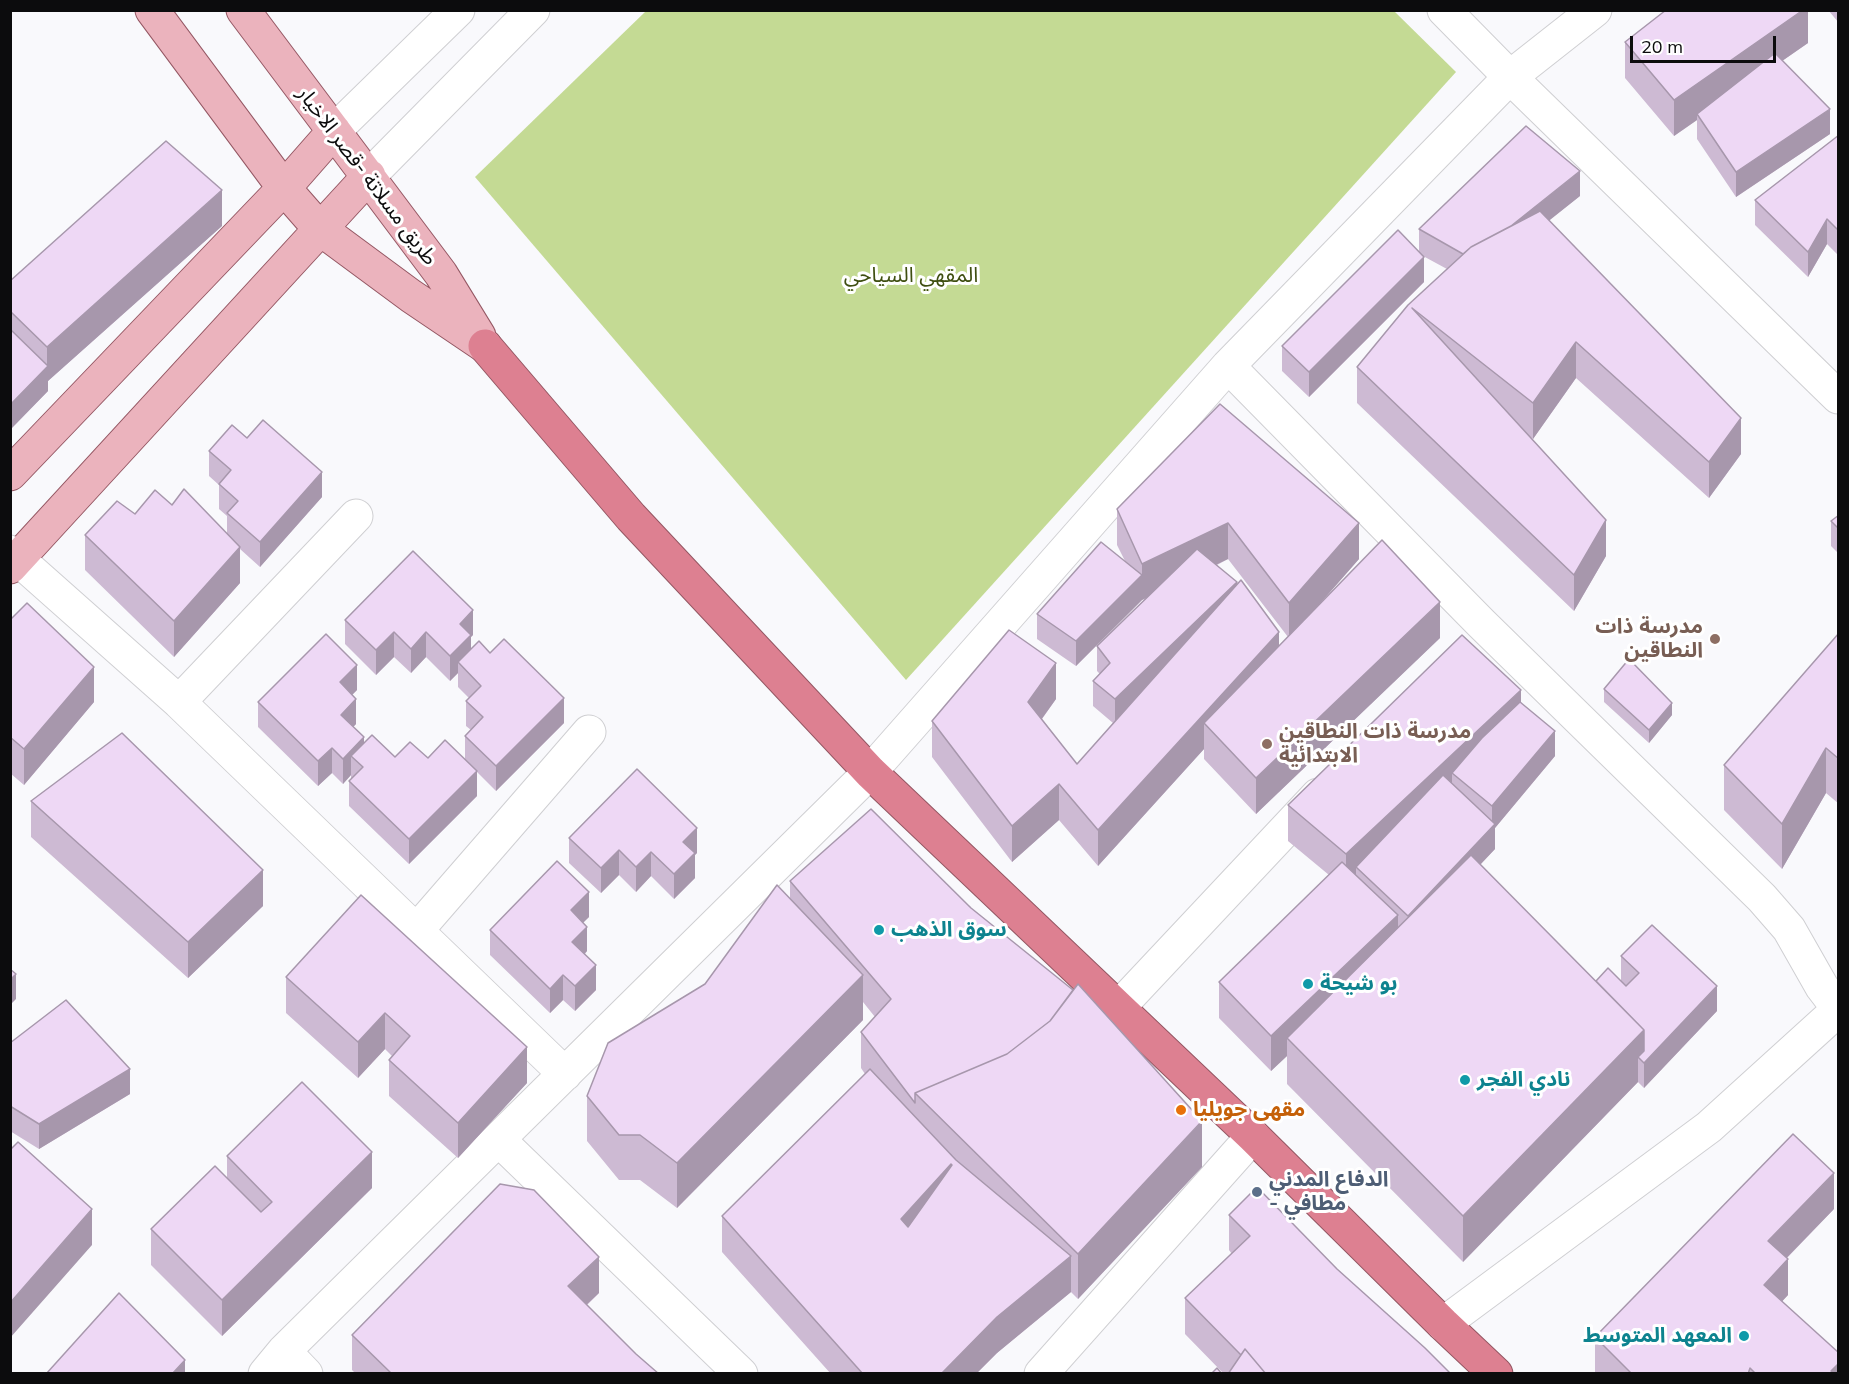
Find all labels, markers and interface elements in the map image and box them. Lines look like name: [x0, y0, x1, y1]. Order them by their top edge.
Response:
scale bar: [1633, 24, 1778, 62]
text: 20 m: [1641, 35, 1683, 58]
street label: طريق مسلاتة -قصر الاخيار: [292, 82, 442, 270]
park label: المقهي السياحي: [844, 263, 978, 289]
place label: مدرسة ذات النطاقين: [1595, 614, 1703, 664]
marker: مدرسة ذات النطاقين: [1708, 632, 1722, 646]
place label: مدرسة ذات النطاقين الابتدائية: [1279, 719, 1471, 769]
marker: مدرسة ذات النطاقين الابتدائية: [1260, 737, 1274, 751]
place label: سوق الذهب: [891, 917, 1007, 943]
marker: سوق الذهب: [872, 923, 886, 937]
place label: بو شيحة: [1320, 971, 1397, 997]
marker: بو شيحة: [1301, 977, 1315, 991]
place label: نادي الفجر: [1477, 1067, 1570, 1093]
marker: نادي الفجر: [1458, 1073, 1472, 1087]
place label: مقهى جويليا: [1193, 1097, 1305, 1123]
marker: مقهى جويليا: [1174, 1103, 1188, 1117]
place label: الدفاع المدني - مطافي: [1269, 1167, 1388, 1217]
marker: الدفاع المدني - مطافي: [1250, 1185, 1264, 1199]
place label: المعهد المتوسط: [1583, 1323, 1732, 1349]
marker: المعهد المتوسط: [1737, 1329, 1751, 1343]

